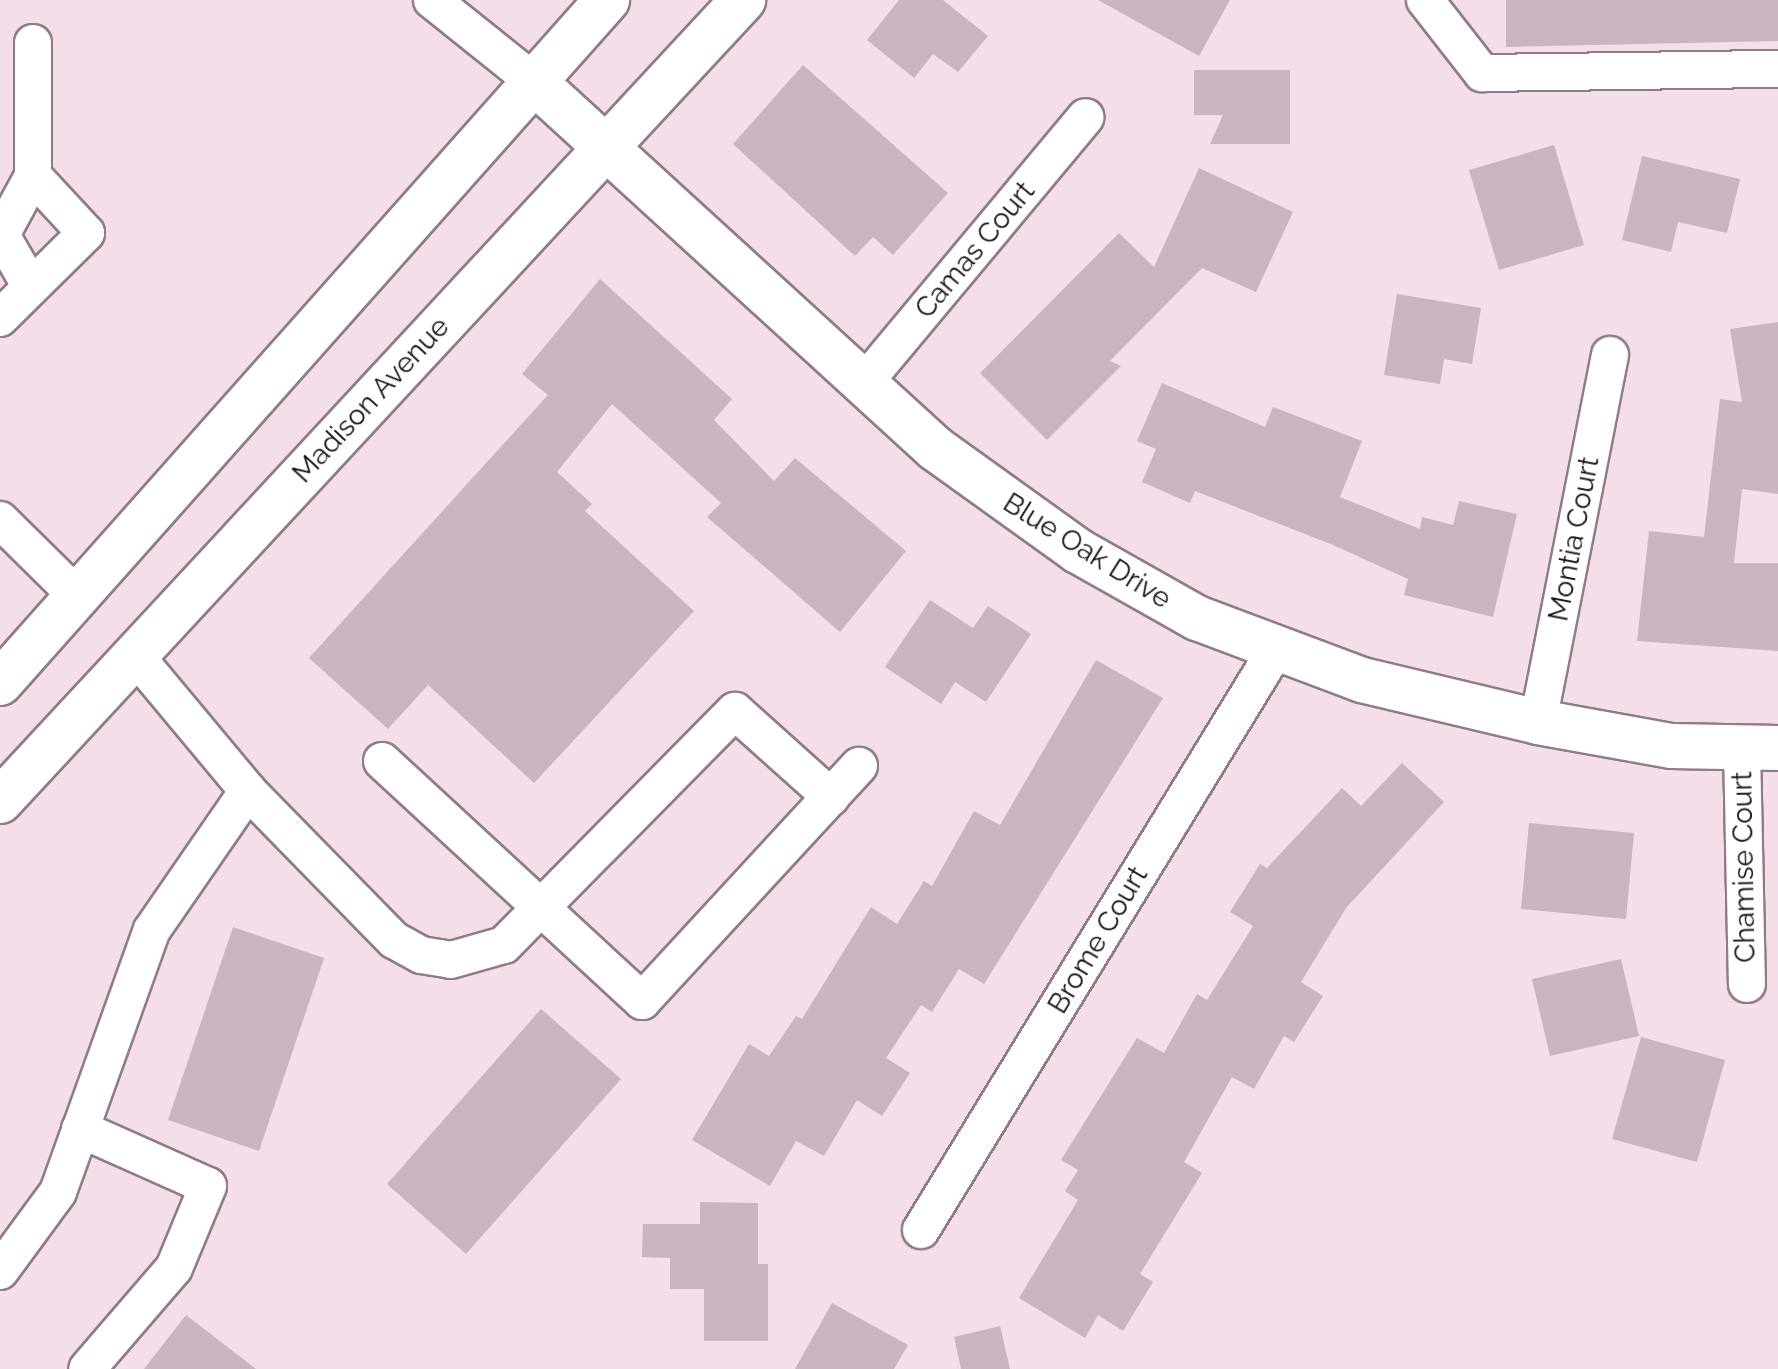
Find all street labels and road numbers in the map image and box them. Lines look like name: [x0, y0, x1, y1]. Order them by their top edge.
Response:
street label: Camas Court: [908, 175, 1042, 325]
street label: Madison Avenue: [285, 310, 457, 490]
street label: Montia Court: [1542, 454, 1606, 624]
street label: Blue Oak Drive: [997, 486, 1177, 616]
street label: Chamise Court: [1726, 771, 1762, 963]
street label: Brome Court: [1041, 860, 1155, 1020]

